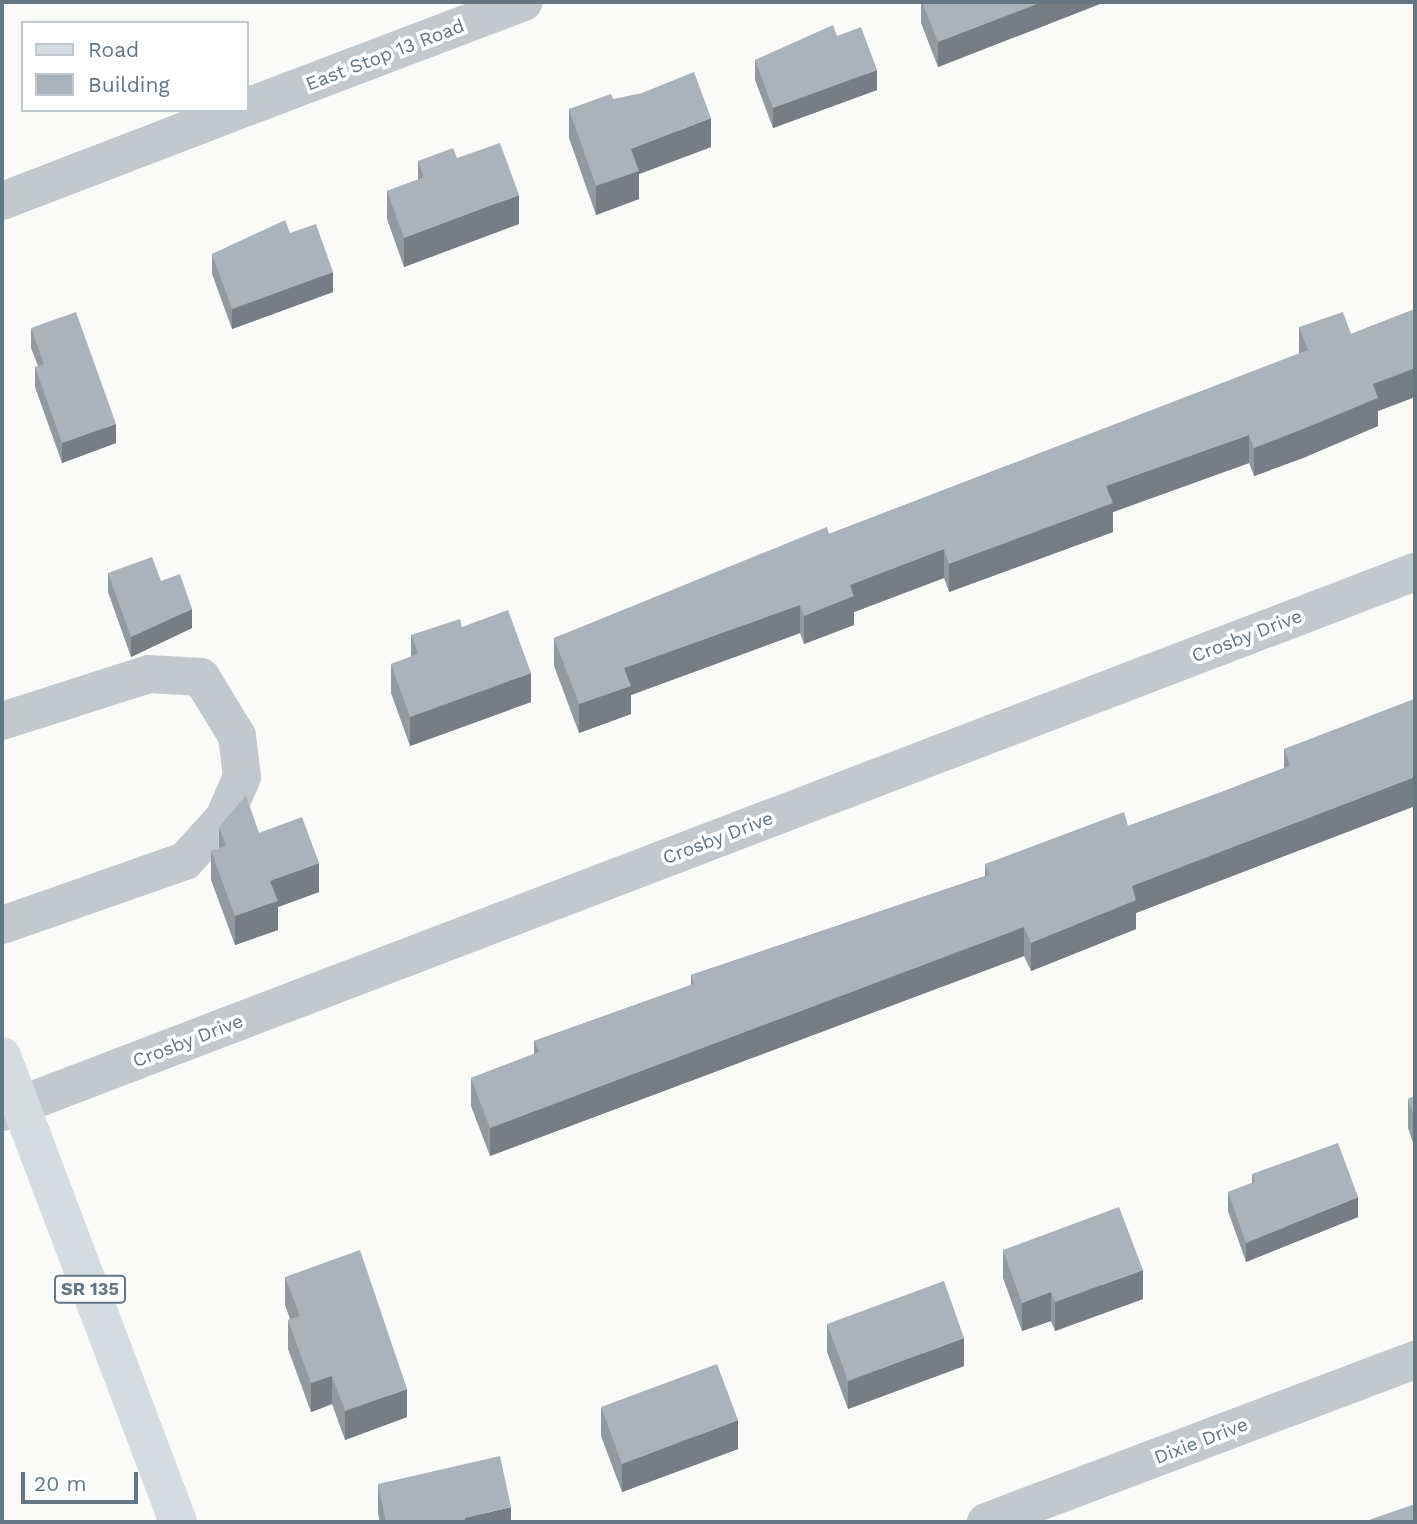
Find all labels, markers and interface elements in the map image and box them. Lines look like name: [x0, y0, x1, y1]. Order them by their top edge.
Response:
street label: East Stop 13 Road: [302, 14, 468, 96]
legend: [21, 21, 248, 112]
text: Road: [88, 37, 139, 62]
text: Building: [88, 72, 170, 97]
street label: Crosby Drive: [1188, 604, 1306, 668]
street label: Crosby Drive: [659, 806, 777, 870]
street label: Crosby Drive: [129, 1009, 247, 1073]
road number: SR 135: [53, 1274, 127, 1304]
street label: Dixie Drive: [1151, 1413, 1251, 1469]
scale bar: [24, 1458, 142, 1502]
text: 20 m: [34, 1471, 86, 1496]

